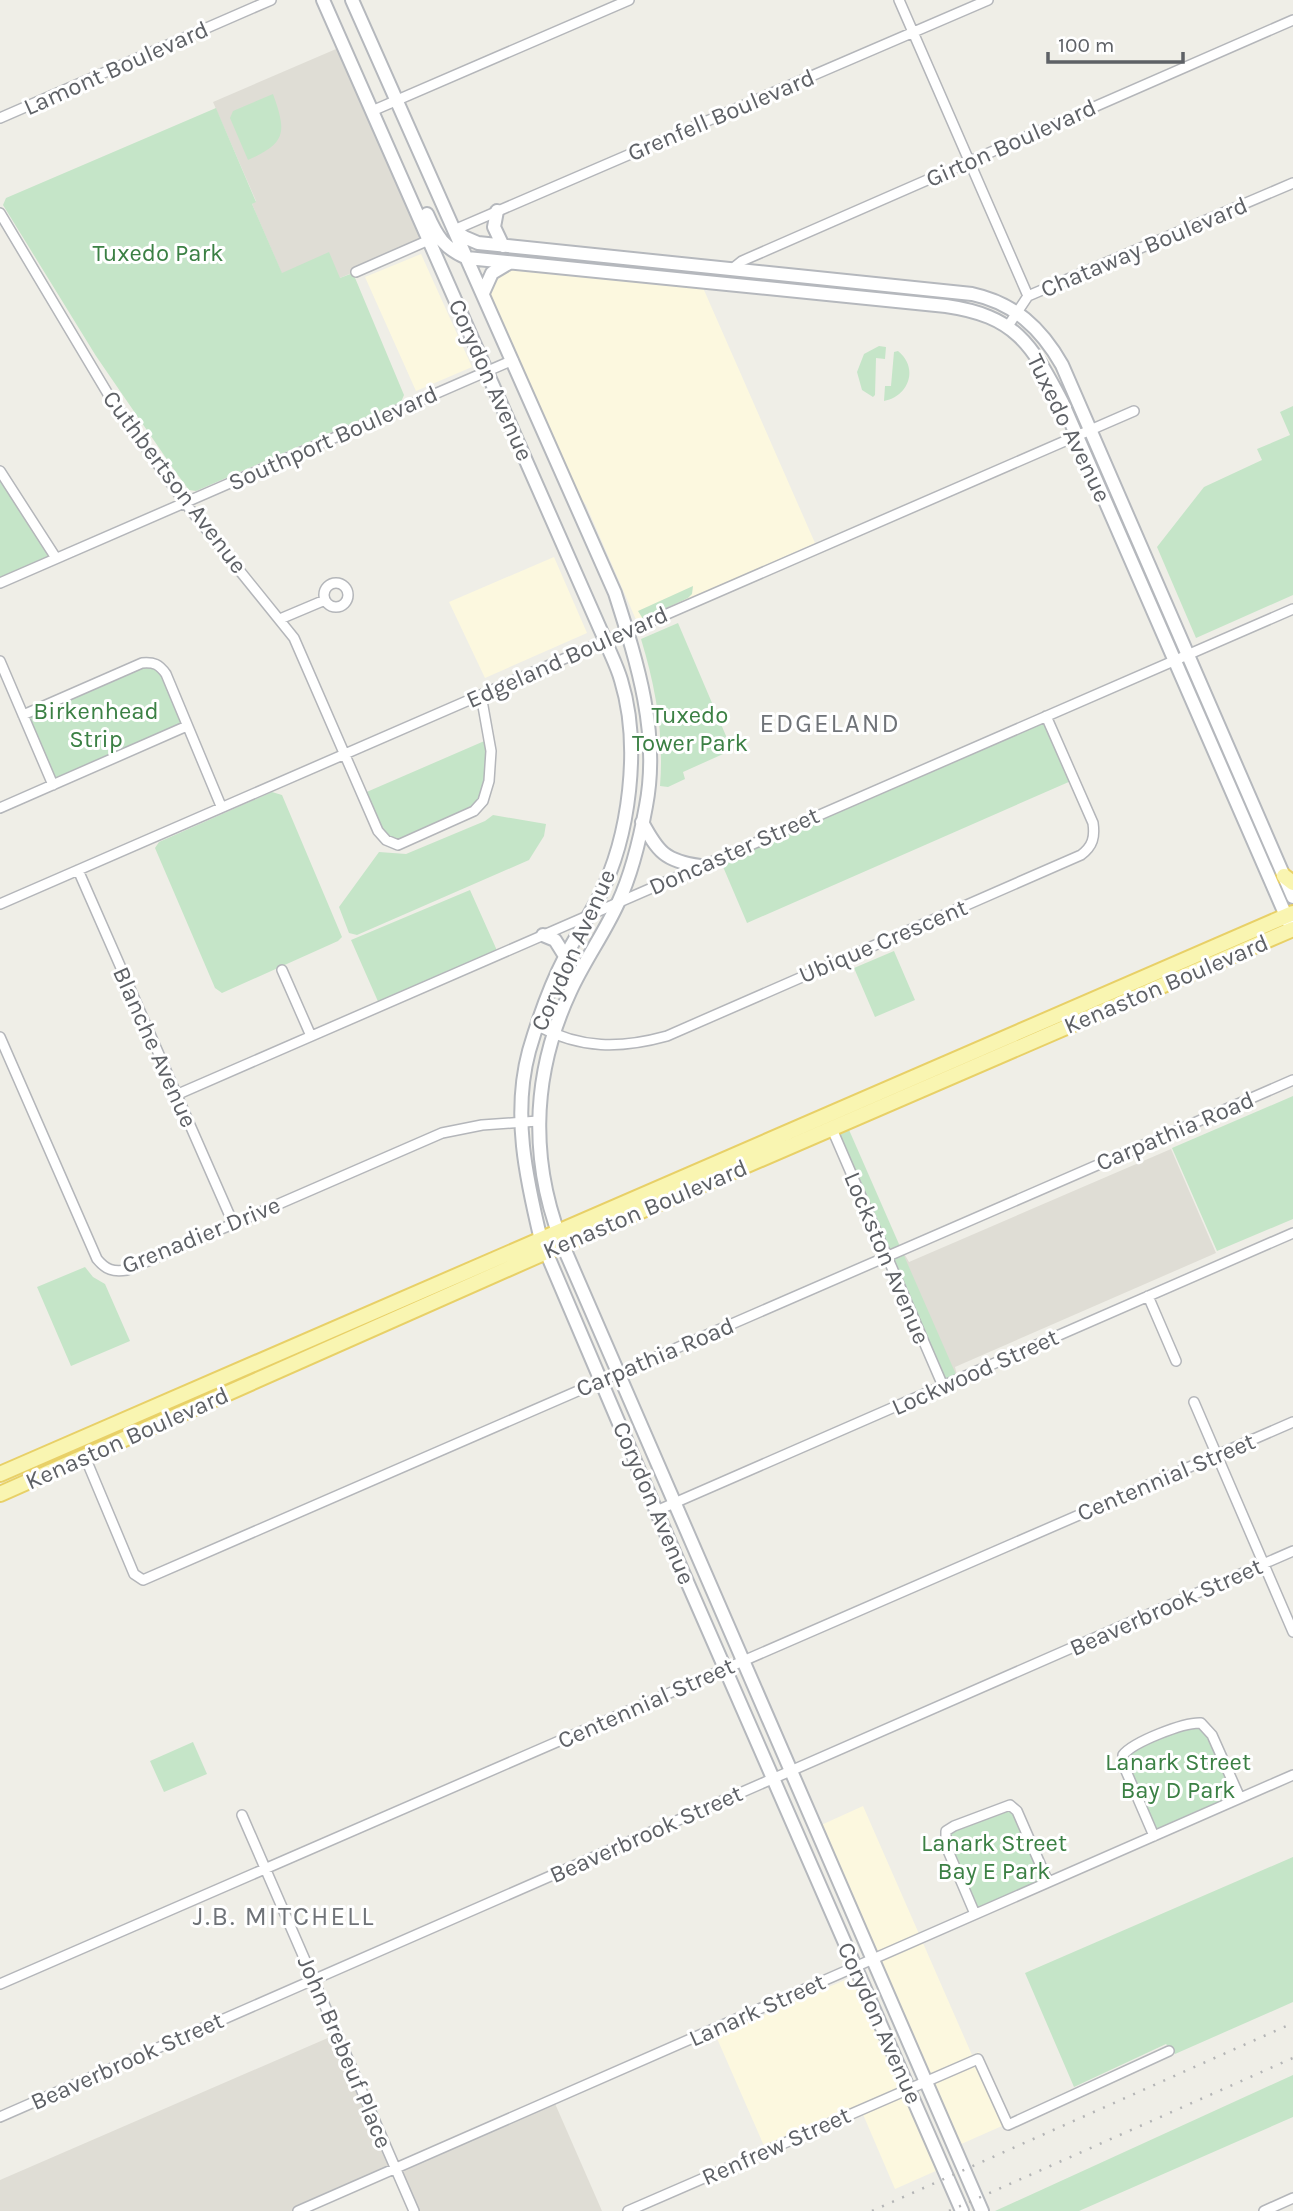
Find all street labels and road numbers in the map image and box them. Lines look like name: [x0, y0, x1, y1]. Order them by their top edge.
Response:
street label: Lamont Boulevard: [19, 15, 213, 121]
street label: Grenfell Boulevard: [623, 63, 819, 167]
street label: Girton Boulevard: [922, 93, 1100, 193]
street label: Chataway Boulevard: [1036, 191, 1252, 303]
street label: Corydon Avenue: [443, 295, 539, 465]
street label: Tuxedo Avenue: [1021, 349, 1117, 507]
street label: Southport Boulevard: [224, 379, 442, 497]
street label: Cuthbertson Avenue: [97, 385, 253, 579]
street label: Edgeland Boulevard: [462, 600, 672, 714]
street label: Doncaster Street: [645, 801, 823, 901]
street label: Corydon Avenue: [525, 865, 621, 1035]
street label: Ubique Crescent: [795, 893, 971, 989]
street label: Kenaston Boulevard: [1060, 928, 1272, 1040]
street label: Blanche Avenue: [107, 962, 203, 1132]
street label: Carpathia Road: [1092, 1085, 1258, 1177]
street label: Kenaston Boulevard: [539, 1153, 751, 1265]
street label: Lockston Avenue: [838, 1168, 936, 1348]
street label: Grenadier Drive: [118, 1190, 284, 1280]
street label: Carpathia Road: [572, 1311, 738, 1403]
street label: Lockwood Street: [887, 1323, 1063, 1421]
street label: Kenaston Boulevard: [21, 1381, 233, 1495]
street label: Corydon Avenue: [607, 1417, 701, 1589]
street label: Centennial Street: [1073, 1427, 1259, 1527]
street label: Beaverbrook Street: [1065, 1552, 1267, 1662]
street label: Centennial Street: [553, 1651, 739, 1755]
street label: Beaverbrook Street: [545, 1779, 747, 1889]
street label: Corydon Avenue: [832, 1938, 928, 2108]
street label: John Brebeuf Place: [292, 1952, 398, 2152]
street label: Lanark Street: [685, 1968, 829, 2052]
street label: Beaverbrook Street: [26, 2006, 228, 2116]
street label: Renfrew Street: [697, 2101, 855, 2191]

